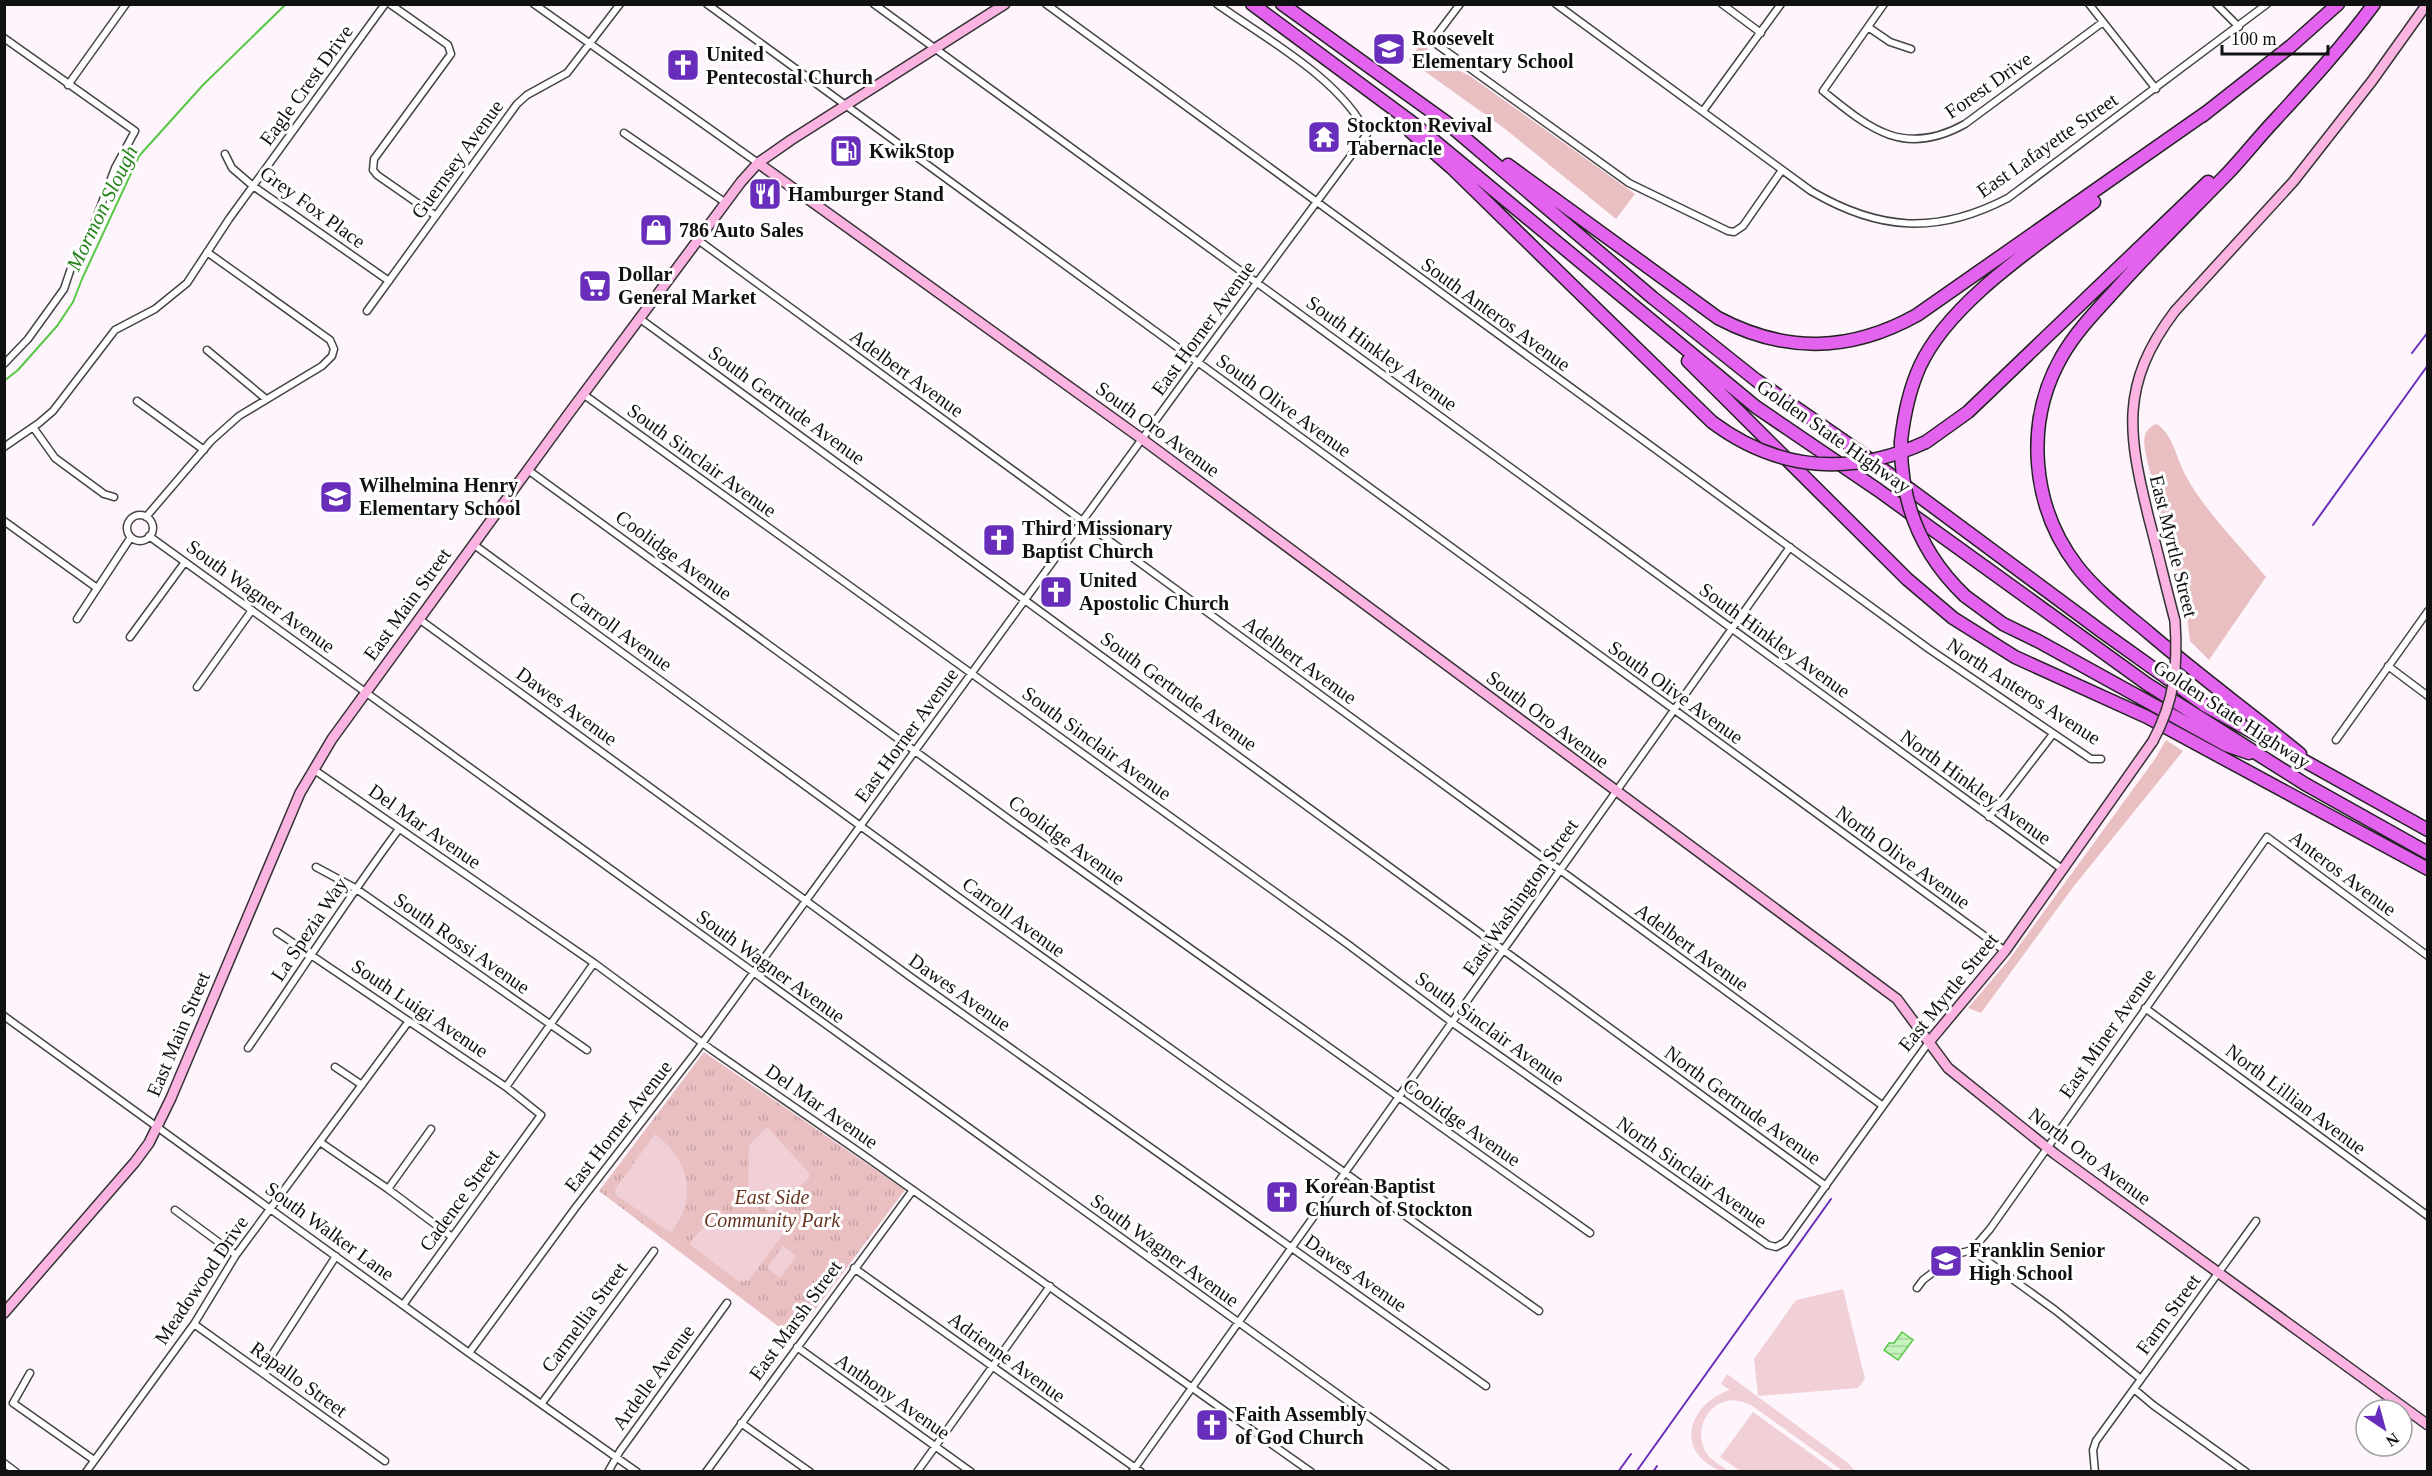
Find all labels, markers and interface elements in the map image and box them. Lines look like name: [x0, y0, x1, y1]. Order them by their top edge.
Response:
scale bar: [2222, 18, 2328, 56]
street label: Eagle Crest Drive: [255, 20, 358, 150]
place label: Roosevelt Elementary School: [1412, 27, 1574, 73]
text: 100 m: [2231, 29, 2277, 49]
school or university icon: Roosevelt Elementary School: [1371, 31, 1407, 67]
place label: United Pentecostal Church: [706, 43, 873, 88]
church icon: United Pentecostal Church: [665, 47, 701, 83]
street label: Forest Drive: [1941, 47, 2036, 123]
street label: East Lafayette Street: [1972, 88, 2122, 203]
street label: Guernsey Avenue: [407, 95, 508, 223]
place label: Stockton Revival Tabernacle: [1347, 114, 1492, 159]
temple icon: Stockton Revival Tabernacle: [1306, 119, 1342, 155]
fuel station icon: KwikStop: [828, 133, 864, 169]
place label: KwikStop: [869, 140, 955, 163]
water label: Mormon Slough: [61, 142, 143, 275]
street label: Grey Fox Place: [256, 162, 370, 253]
restaurant icon: Hamburger Stand: [747, 176, 783, 212]
place label: Hamburger Stand: [788, 183, 944, 206]
shop icon: 786 Auto Sales: [638, 212, 674, 248]
place label: 786 Auto Sales: [679, 219, 804, 241]
street label: South Anteros Avenue: [1417, 253, 1575, 375]
street label: East Horner Avenue: [1147, 256, 1259, 399]
place label: Dollar General Market: [618, 263, 757, 308]
supermarket icon: Dollar General Market: [577, 268, 613, 304]
street label: South Hinkley Avenue: [1302, 291, 1462, 416]
street label: Adelbert Avenue: [846, 325, 968, 422]
street label: South Gertrude Avenue: [705, 341, 869, 469]
street label: South Olive Avenue: [1213, 349, 1356, 461]
street label: Golden State Highway: [1752, 375, 1915, 498]
street label: South Oro Avenue: [1092, 377, 1224, 481]
street label: South Sinclair Avenue: [623, 399, 781, 521]
street label: East Myrtle Street: [2145, 473, 2202, 620]
place label: Wilhelmina Henry Elementary School: [359, 474, 521, 520]
school or university icon: Wilhelmina Henry Elementary School: [318, 479, 354, 515]
street label: Coolidge Avenue: [611, 506, 736, 605]
place label: Third Missionary Baptist Church: [1022, 517, 1173, 563]
church icon: Third Missionary Baptist Church: [981, 522, 1017, 558]
street label: South Wagner Avenue: [182, 535, 339, 658]
street label: East Main Street: [359, 543, 455, 664]
place label: United Apostolic Church: [1079, 569, 1229, 615]
church icon: United Apostolic Church: [1038, 574, 1074, 610]
street label: South Hinkley Avenue: [1695, 578, 1855, 703]
street label: Carroll Avenue: [565, 586, 677, 676]
street label: Adelbert Avenue: [1239, 612, 1361, 709]
street label: South Gertrude Avenue: [1097, 627, 1261, 755]
street label: North Anteros Avenue: [1943, 633, 2105, 749]
street label: South Olive Avenue: [1605, 636, 1748, 748]
street label: Golden State Highway: [2149, 655, 2314, 774]
street label: Dawes Avenue: [512, 662, 622, 750]
street label: East Horner Avenue: [850, 663, 962, 806]
street label: South Oro Avenue: [1483, 666, 1614, 772]
street label: South Sinclair Avenue: [1018, 682, 1176, 804]
street label: North Hinkley Avenue: [1896, 725, 2056, 850]
street label: Del Mar Avenue: [365, 779, 485, 873]
street label: Coolidge Avenue: [1004, 791, 1129, 890]
street label: North Olive Avenue: [1832, 801, 1975, 913]
street label: East Washington Street: [1458, 814, 1583, 980]
street label: Anteros Avenue: [2285, 826, 2401, 920]
street label: Carroll Avenue: [958, 872, 1070, 962]
street label: La Spezia Way: [266, 873, 353, 986]
street label: South Rossi Avenue: [390, 888, 534, 998]
street label: Adelbert Avenue: [1631, 899, 1753, 996]
street label: South Wagner Avenue: [692, 905, 849, 1028]
street label: East Myrtle Street: [1894, 928, 2003, 1056]
street label: Dawes Avenue: [905, 949, 1015, 1035]
street label: South Luigi Avenue: [347, 954, 492, 1063]
street label: East Miner Avenue: [2054, 964, 2160, 1102]
street label: South Sinclair Avenue: [1411, 967, 1569, 1089]
street label: East Main Street: [142, 968, 214, 1100]
street label: North Lillian Avenue: [2222, 1039, 2370, 1159]
street label: North Gertrude Avenue: [1661, 1041, 1825, 1169]
street label: East Horner Avenue: [560, 1056, 676, 1196]
street label: Del Mar Avenue: [762, 1059, 882, 1153]
street label: Coolidge Avenue: [1399, 1073, 1525, 1171]
street label: North Oro Avenue: [2025, 1103, 2156, 1209]
street label: North Sinclair Avenue: [1613, 1112, 1772, 1232]
street label: Cadence Street: [415, 1144, 504, 1255]
place label: Korean Baptist Church of Stockton: [1305, 1175, 1472, 1220]
street label: South Walker Lane: [261, 1177, 399, 1285]
church icon: Korean Baptist Church of Stockton: [1264, 1179, 1300, 1215]
park label: East Side Community Park: [704, 1186, 841, 1232]
street label: South Wagner Avenue: [1086, 1189, 1243, 1312]
street label: Meadowood Drive: [150, 1211, 252, 1349]
street label: Dawes Avenue: [1301, 1230, 1411, 1316]
place label: Franklin Senior High School: [1969, 1239, 2105, 1285]
school or university icon: Franklin Senior High School: [1928, 1243, 1964, 1279]
street label: East Marsh Street: [744, 1256, 846, 1384]
street label: Carmellia Street: [537, 1257, 632, 1376]
street label: Farm Street: [2132, 1269, 2205, 1358]
street label: Adrienne Avenue: [944, 1307, 1070, 1407]
street label: Ardelle Avenue: [607, 1320, 699, 1434]
street label: Rapallo Street: [246, 1337, 352, 1422]
street label: Anthony Avenue: [831, 1348, 955, 1445]
north arrow: [2354, 1398, 2414, 1458]
place label: Faith Assembly of God Church: [1235, 1403, 1367, 1448]
church icon: Faith Assembly of God Church: [1194, 1407, 1230, 1443]
text: N: [2382, 1429, 2402, 1450]

